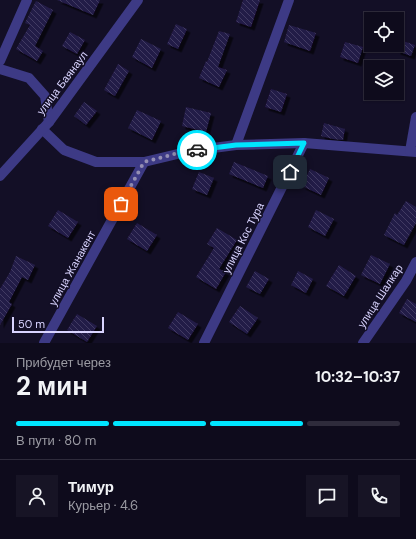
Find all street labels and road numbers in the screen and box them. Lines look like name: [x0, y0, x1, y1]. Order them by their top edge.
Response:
street label: улица Баянаул: [33, 48, 91, 118]
street label: улица Кос Тура: [219, 199, 267, 276]
street label: улица Жанакент: [46, 228, 98, 308]
street label: улица Шалкар: [354, 262, 406, 330]

